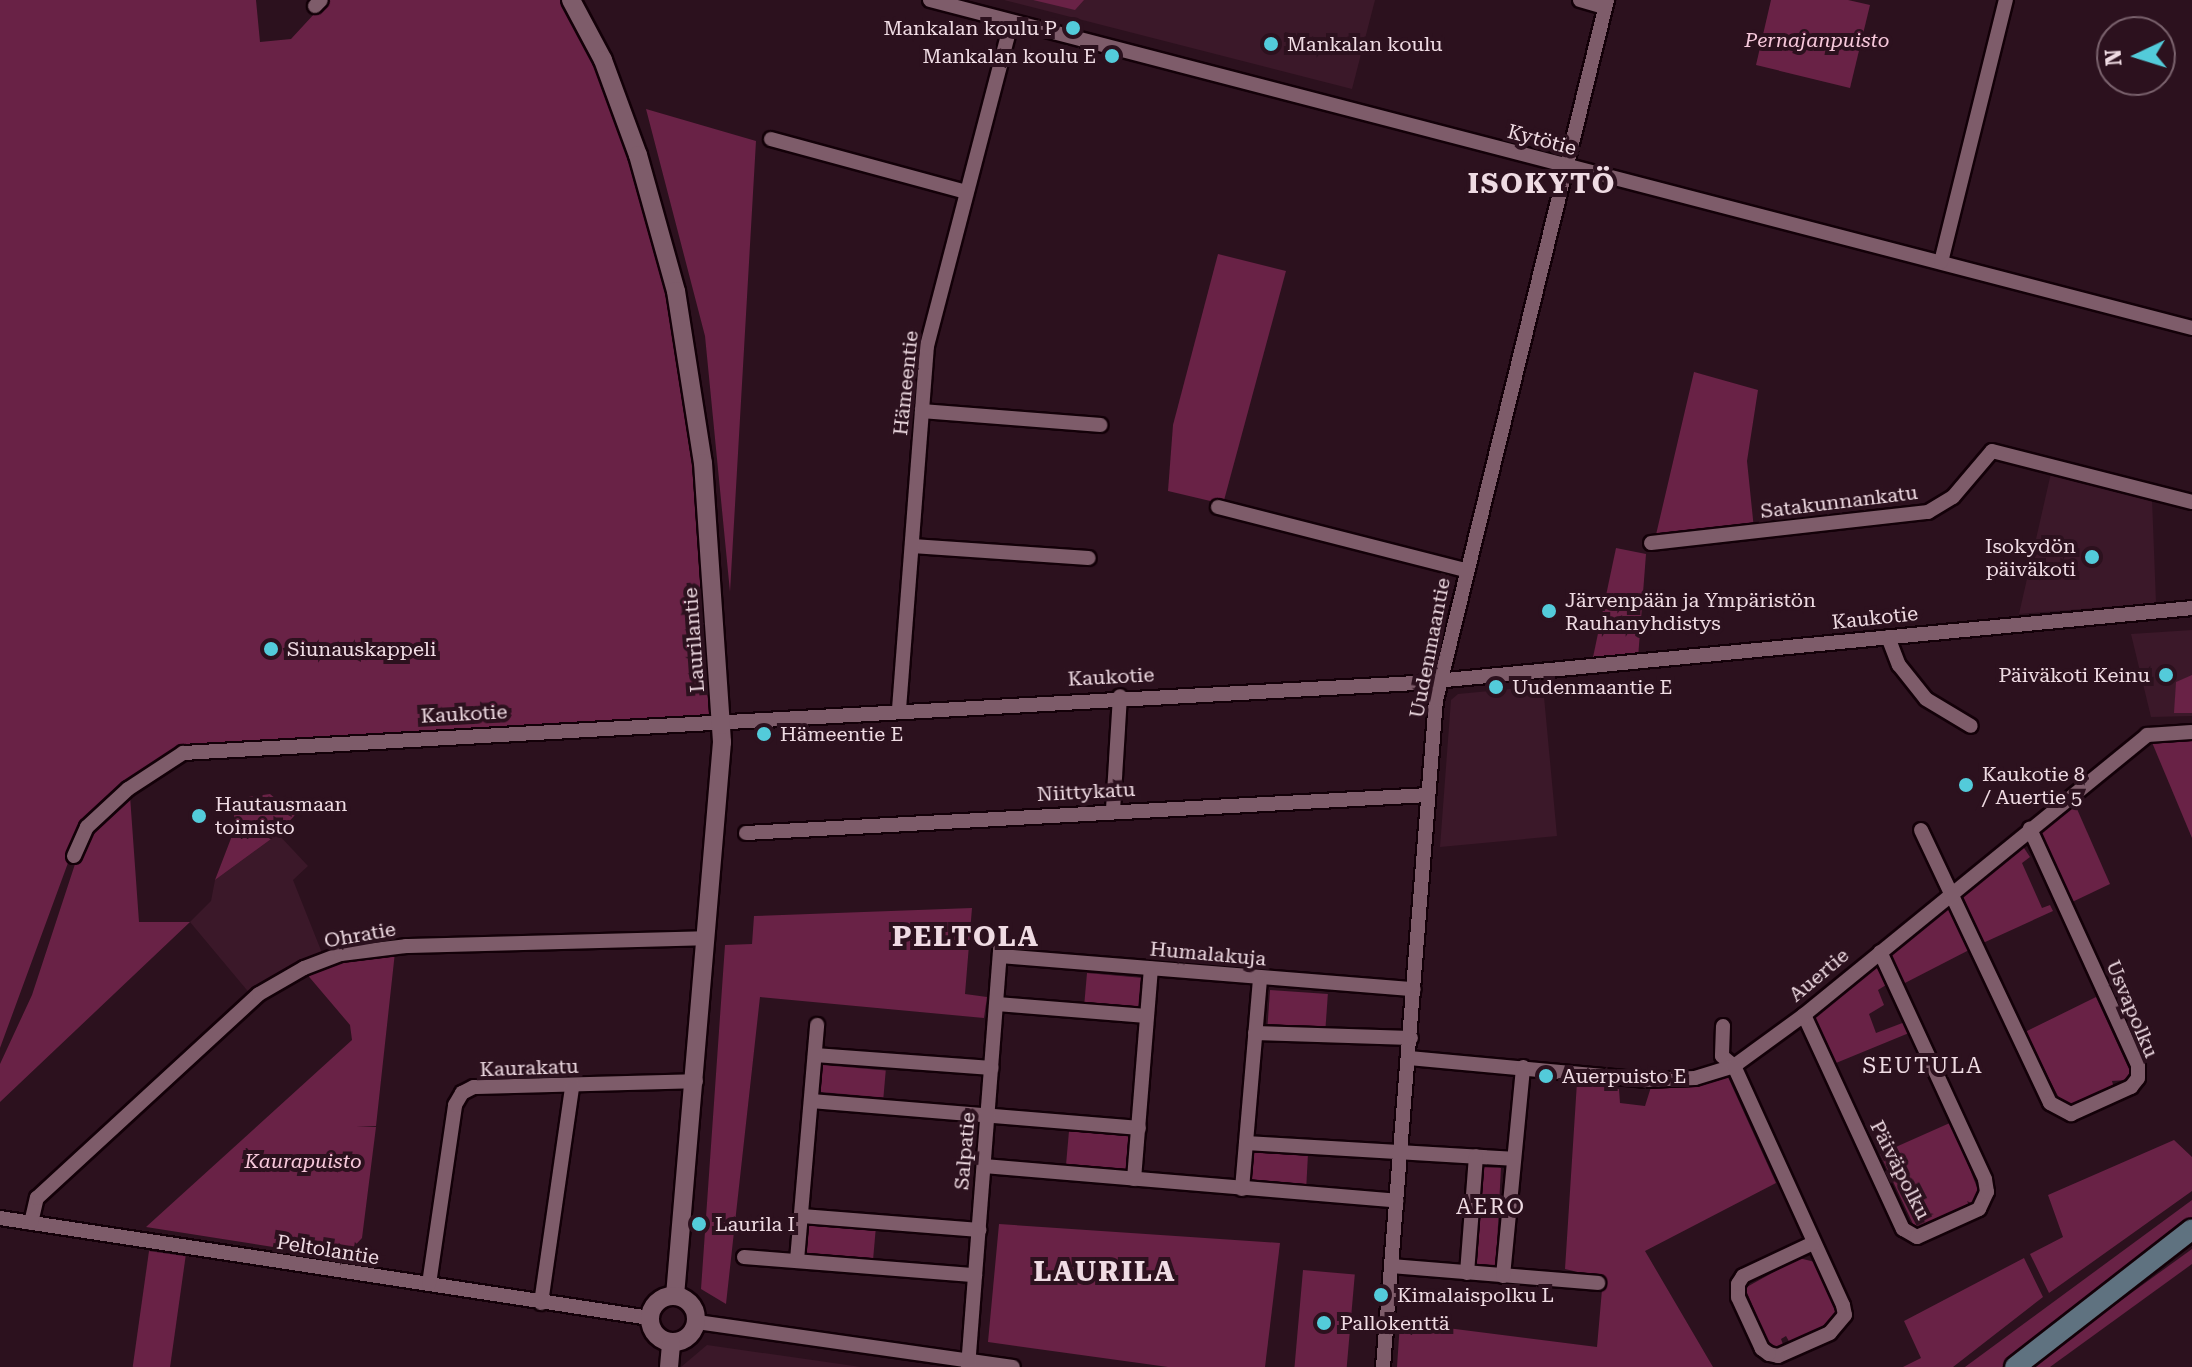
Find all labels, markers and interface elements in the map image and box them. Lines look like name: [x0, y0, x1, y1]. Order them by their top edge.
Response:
place label: Mankalan koulu P: [883, 16, 1057, 40]
north arrow: [2096, 16, 2176, 96]
marker: Mankalan koulu P: [1064, 19, 1082, 37]
park label: Pernajanpuisto: [1744, 28, 1890, 52]
place label: Mankalan koulu: [1287, 32, 1443, 56]
marker: Mankalan koulu: [1262, 35, 1280, 53]
place label: Mankalan koulu E: [923, 44, 1096, 68]
marker: Mankalan koulu E: [1103, 47, 1121, 65]
text: N: [2100, 48, 2127, 67]
street label: Kytötie: [1505, 119, 1579, 161]
district label: ISOKYTÖ: [1468, 167, 1616, 201]
street label: Hämeentie: [889, 329, 923, 437]
street label: Satakunnankatu: [1759, 480, 1919, 524]
place label: Isokydön päiväkoti: [1985, 534, 2076, 581]
marker: Isokydön päiväkoti: [2083, 548, 2101, 566]
street label: Uudenmaantie: [1405, 576, 1455, 720]
street label: Laurilantie: [678, 587, 710, 693]
place label: Järvenpään ja Ympäristön Rauhanyhdistys: [1565, 588, 1816, 635]
marker: Järvenpään ja Ympäristön Rauhanyhdistys: [1540, 602, 1558, 620]
street label: Kaukotie: [1831, 602, 1919, 634]
place label: Siunauskappeli: [287, 637, 436, 661]
marker: Siunauskappeli: [262, 640, 280, 658]
street label: Kaukotie: [1067, 663, 1155, 691]
place label: Päiväkoti Keinu: [1998, 663, 2150, 687]
marker: Päiväkoti Keinu: [2157, 666, 2175, 684]
place label: Uudenmaantie E: [1512, 675, 1672, 699]
marker: Uudenmaantie E: [1487, 678, 1505, 696]
street label: Kaukotie: [420, 700, 508, 728]
place label: Hämeentie E: [780, 722, 903, 746]
marker: Hämeentie E: [755, 725, 773, 743]
place label: Kaukotie 8 / Auertie 5: [1982, 762, 2085, 809]
marker: Kaukotie 8 / Auertie 5: [1957, 776, 1975, 794]
street label: Niittykatu: [1036, 777, 1136, 807]
place label: Hautausmaan toimisto: [215, 792, 347, 839]
marker: Hautausmaan toimisto: [190, 807, 208, 825]
street label: Ohratie: [322, 917, 398, 953]
district label: PELTOLA: [892, 920, 1040, 954]
street label: Humalakuja: [1149, 937, 1267, 971]
street label: Auertie: [1784, 943, 1854, 1007]
street label: Usvapolku: [2101, 957, 2163, 1061]
district label: SEUTULA: [1862, 1053, 1984, 1079]
street label: Kaurakatu: [479, 1054, 579, 1082]
place label: Auerpuisto E: [1562, 1064, 1686, 1088]
marker: Auerpuisto E: [1537, 1067, 1555, 1085]
street label: Salpatie: [950, 1111, 980, 1191]
street label: Päiväpolku: [1865, 1116, 1935, 1224]
park label: Kaurapuisto: [244, 1149, 362, 1173]
district label: AERO: [1456, 1194, 1526, 1220]
place label: Laurila I: [715, 1212, 795, 1236]
marker: Laurila I: [690, 1215, 708, 1233]
street label: Peltolantie: [275, 1230, 381, 1270]
district label: LAURILA: [1034, 1255, 1176, 1289]
place label: Kimalaispolku L: [1397, 1283, 1554, 1307]
marker: Kimalaispolku L: [1372, 1286, 1390, 1304]
place label: Pallokenttä: [1340, 1311, 1450, 1335]
marker: Pallokenttä: [1315, 1314, 1333, 1332]

